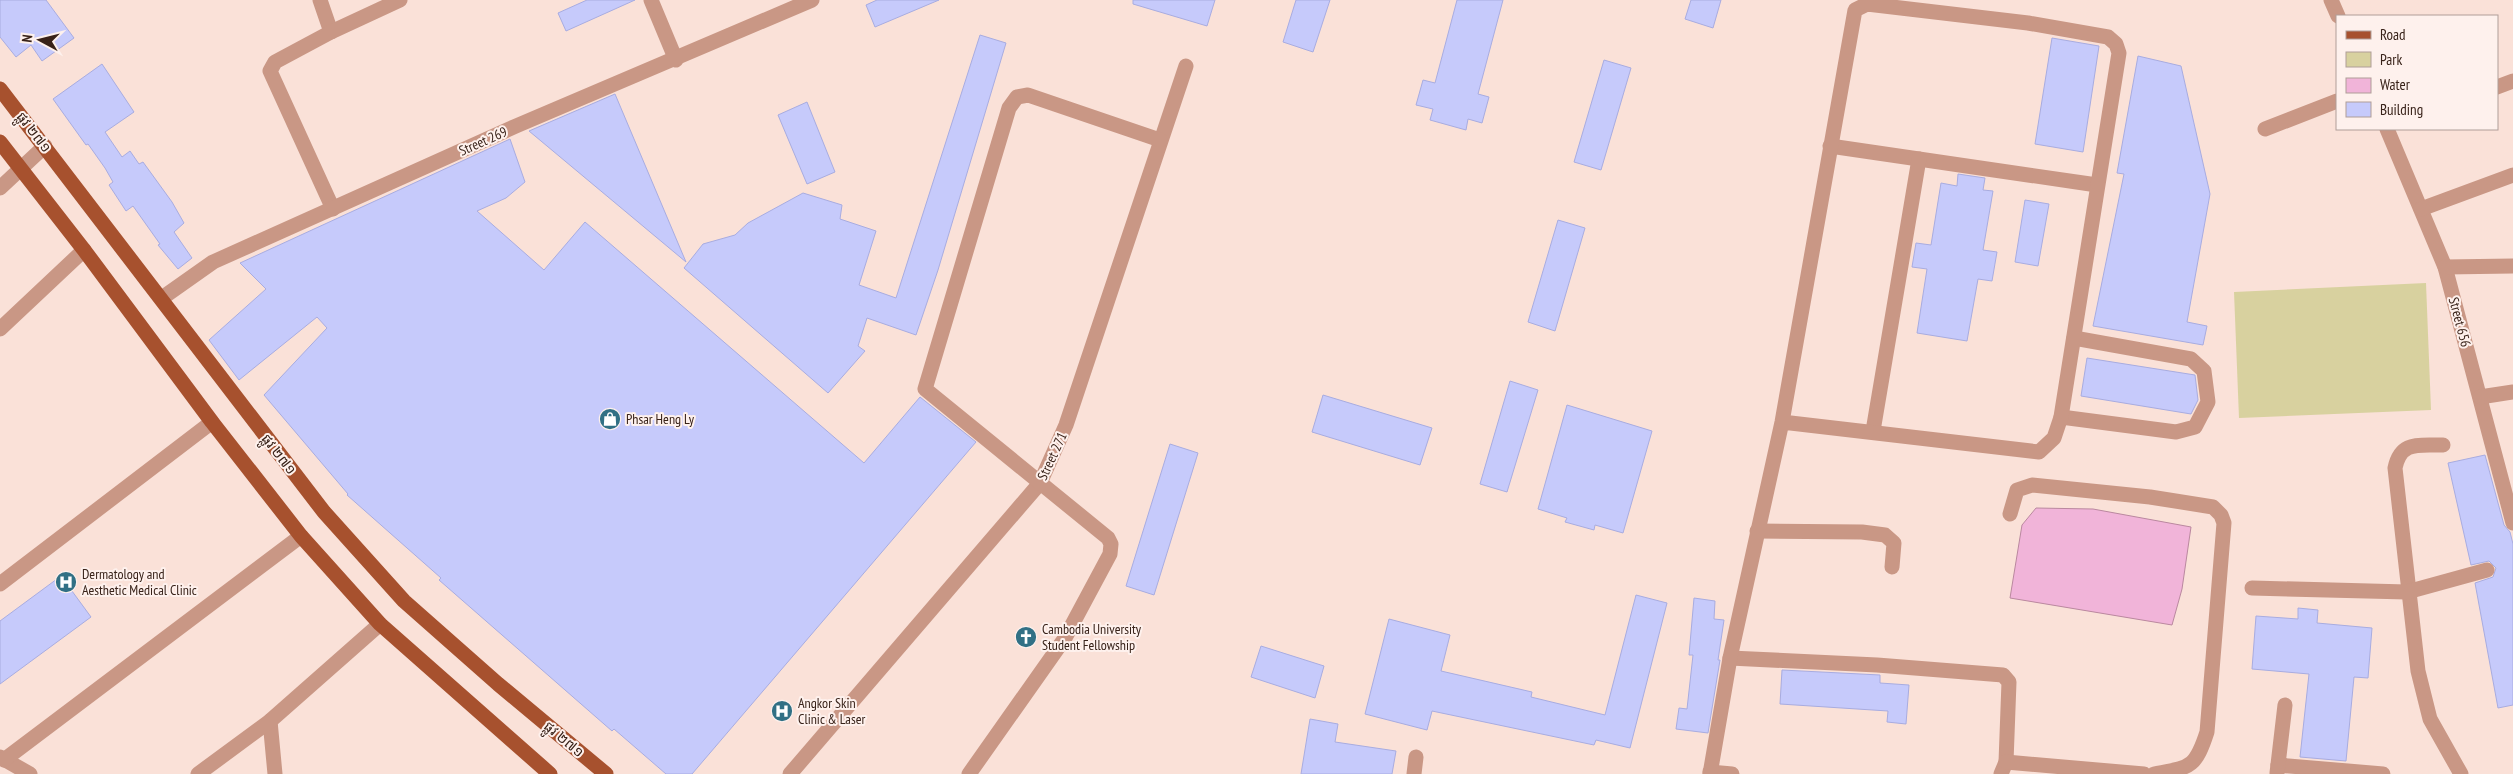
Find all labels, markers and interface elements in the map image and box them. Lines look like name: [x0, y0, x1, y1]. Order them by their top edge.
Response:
north arrow: [15, 15, 65, 65]
legend: [2336, 15, 2498, 130]
text: Road: [2380, 25, 2406, 44]
text: N: [18, 34, 36, 43]
text: Park: [2380, 50, 2402, 69]
text: Water: [2380, 75, 2411, 94]
text: Building: [2380, 100, 2423, 119]
street label: ផ្លូវ ២៧១: [10, 108, 55, 158]
street label: Street 269: [456, 122, 510, 160]
street label: Street 656: [2445, 295, 2475, 349]
shop icon: Phsar Heng Ly: [598, 407, 622, 431]
place label: Phsar Heng Ly: [626, 410, 695, 428]
street label: Street 271: [1033, 429, 1071, 483]
street label: ផ្លូវ ២៧១: [255, 430, 300, 480]
place label: Dermatology and Aesthetic Medical Clinic: [82, 565, 197, 599]
hospital icon: Dermatology and Aesthetic Medical Clinic: [54, 570, 78, 594]
place label: Cambodia University Student Fellowship: [1042, 620, 1142, 654]
church icon: Cambodia University Student Fellowship: [1014, 625, 1038, 649]
place label: Angkor Skin Clinic & Laser: [798, 694, 865, 728]
hospital icon: Angkor Skin Clinic & Laser: [770, 699, 794, 723]
street label: ផ្លូវ ២៧១: [538, 717, 588, 763]

